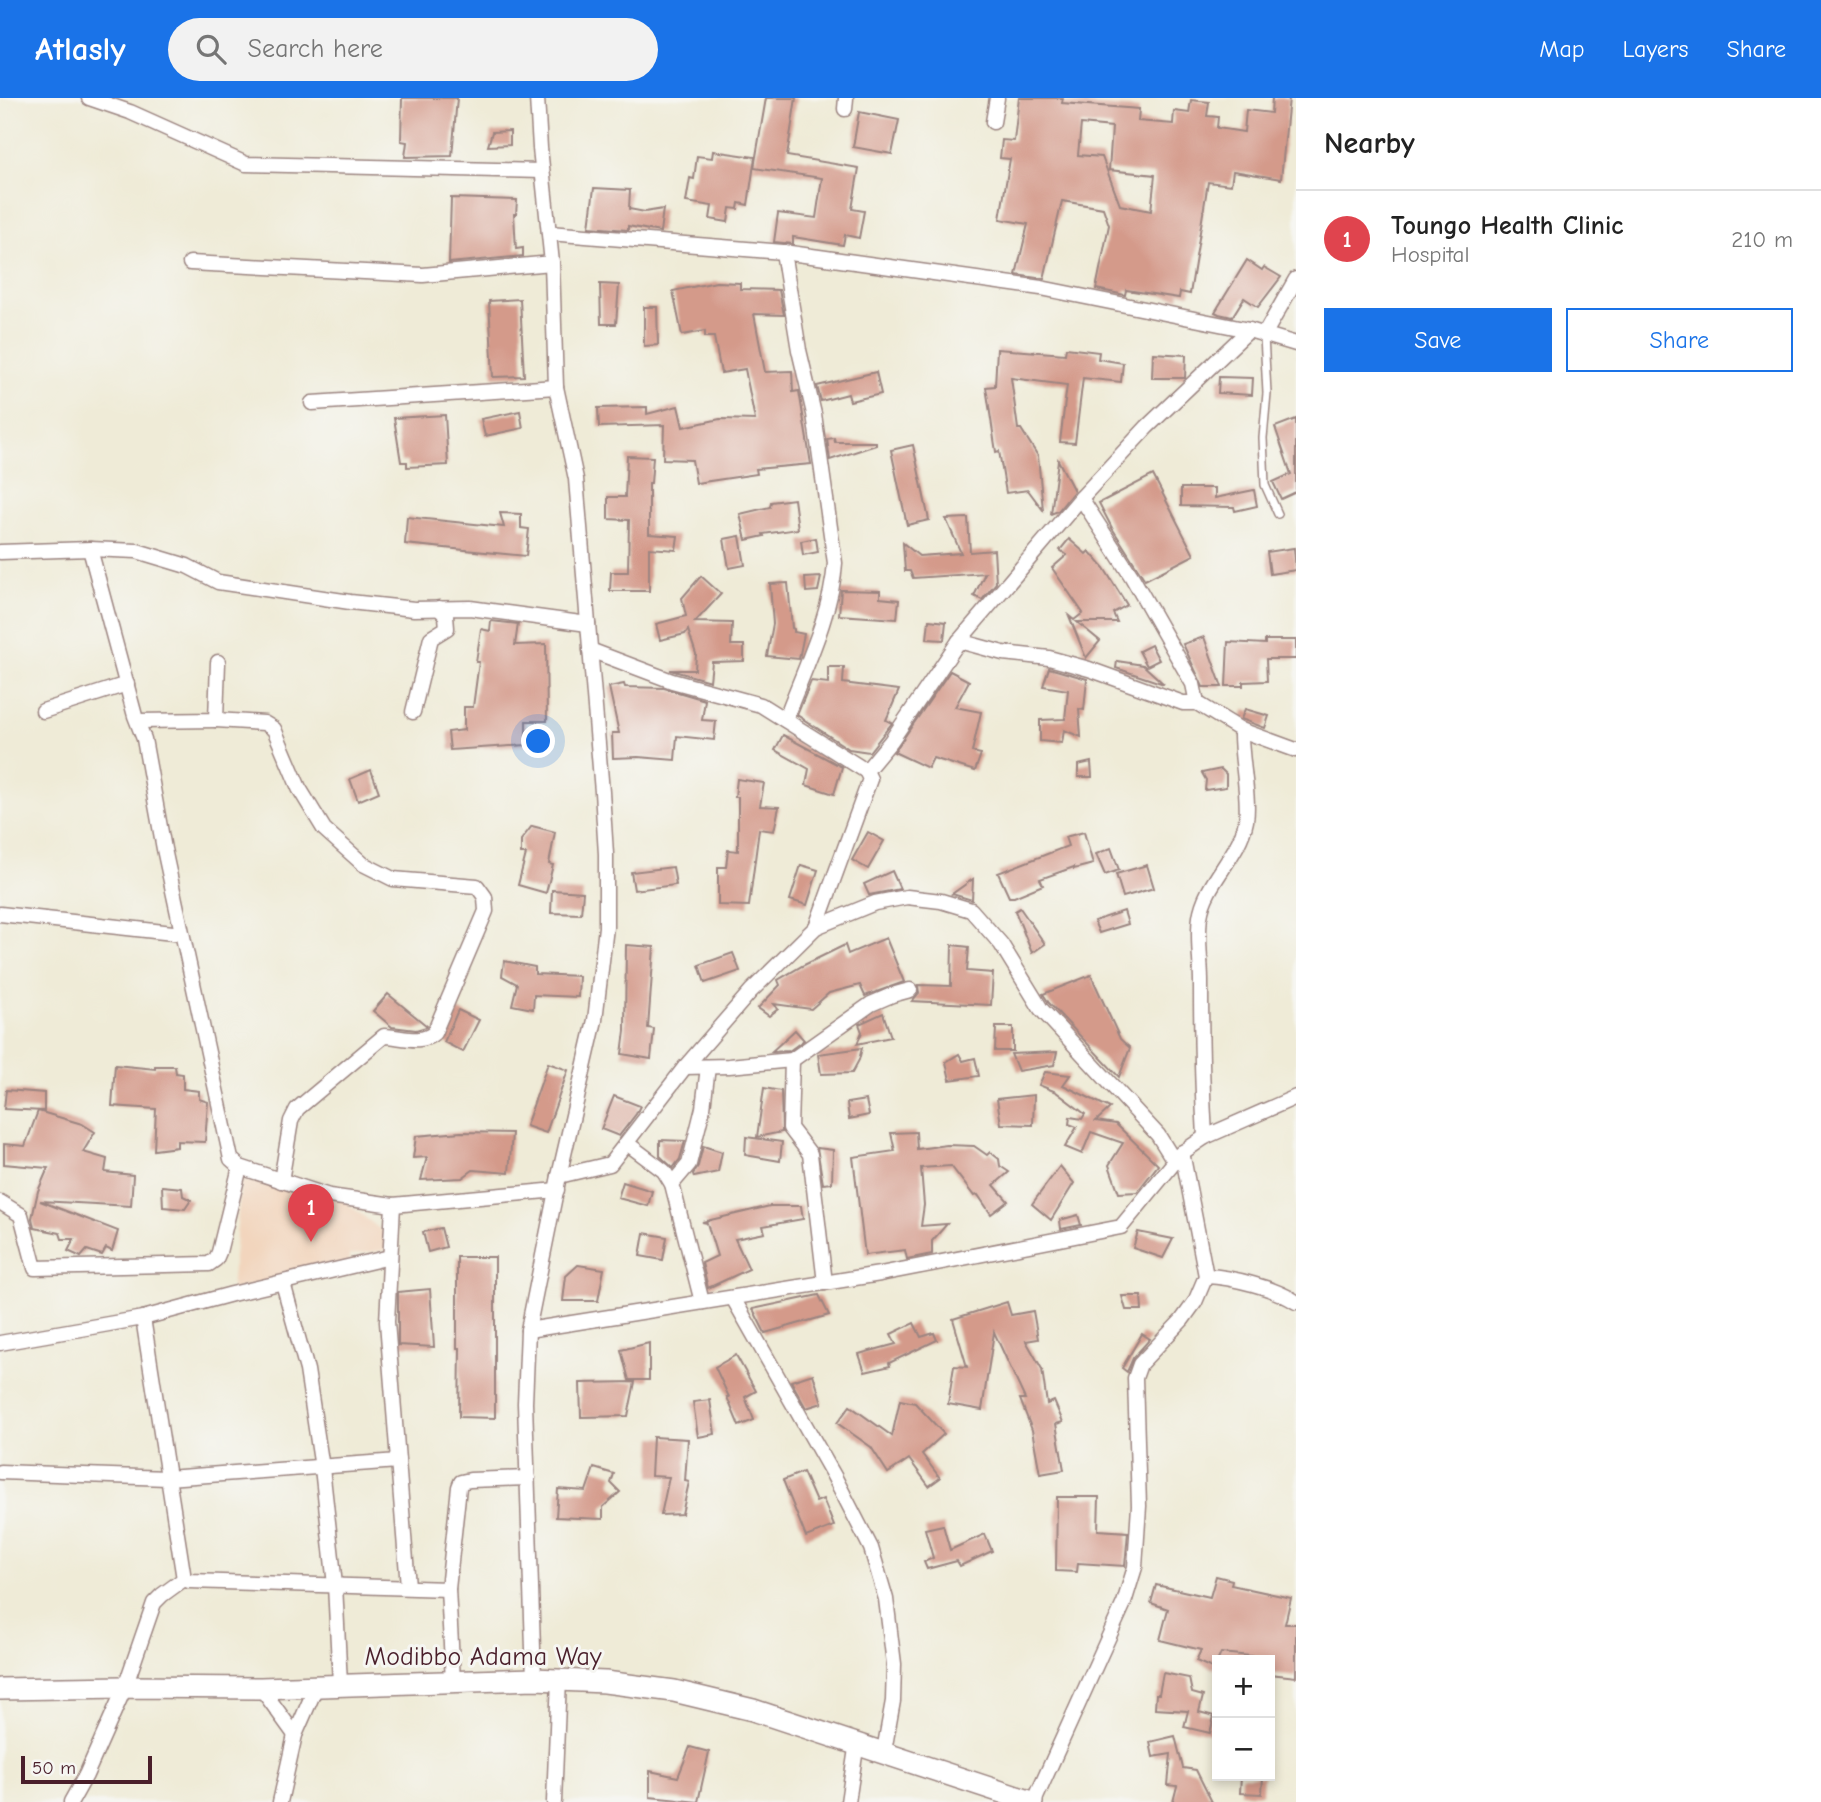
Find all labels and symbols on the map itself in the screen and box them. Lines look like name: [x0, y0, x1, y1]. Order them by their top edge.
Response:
your location: [521, 724, 555, 758]
pin: 1: [288, 1184, 334, 1242]
street label: Modibbo Adama Way: [364, 1642, 602, 1672]
scale bar: [21, 1753, 152, 1785]

